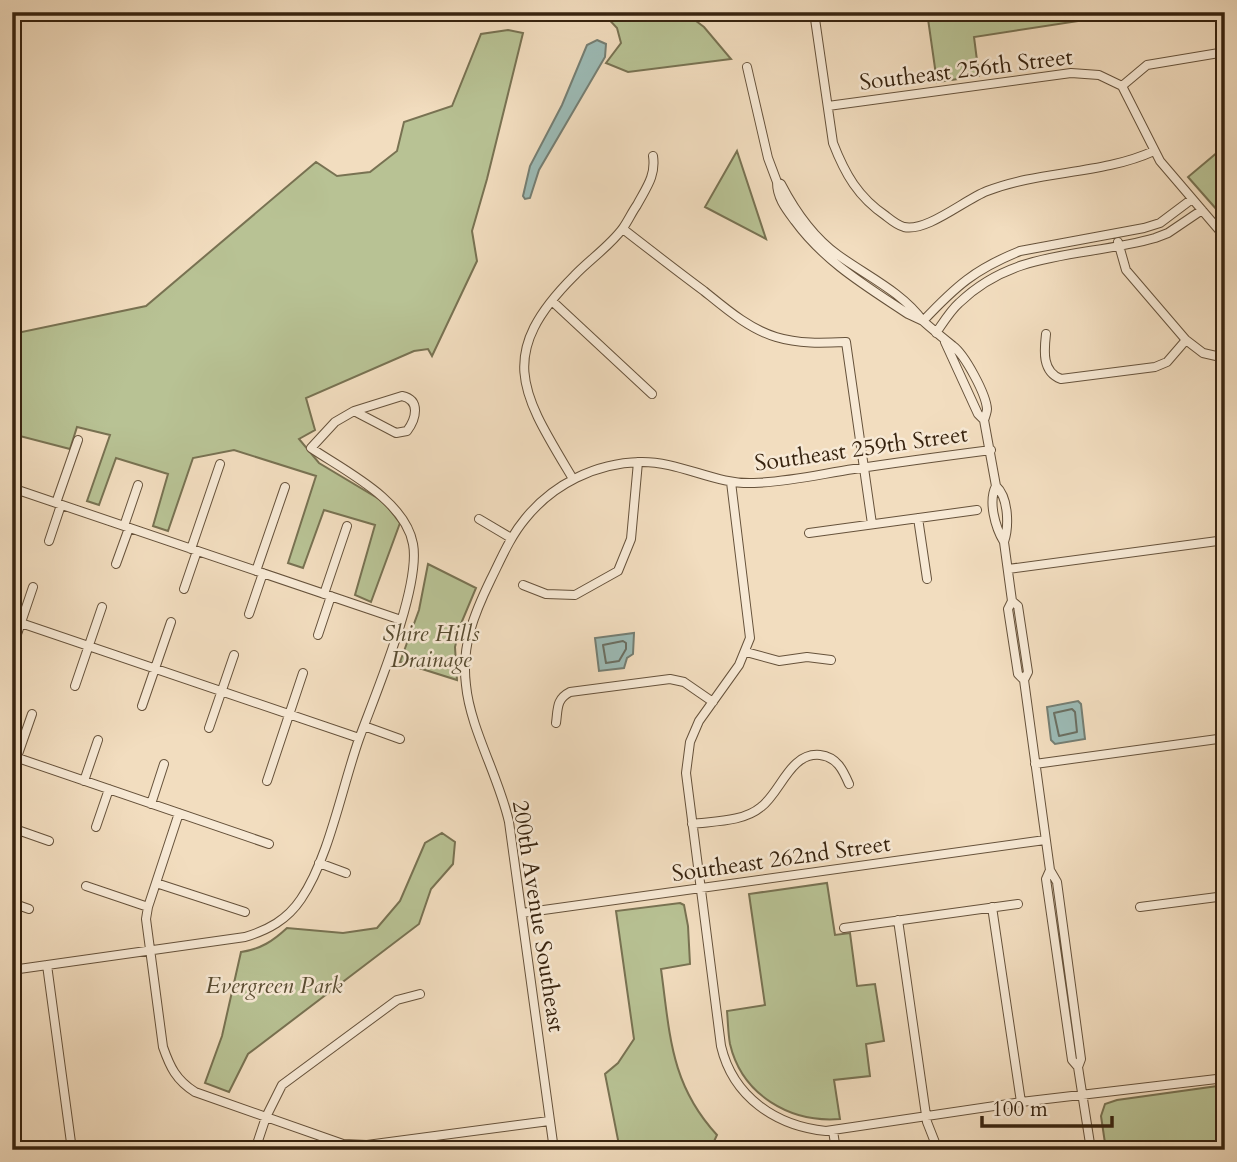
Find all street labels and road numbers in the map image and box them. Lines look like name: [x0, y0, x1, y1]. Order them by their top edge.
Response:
street label: Southeast 256th Street: [858, 41, 1075, 98]
street label: Southeast 259th Street: [753, 418, 970, 479]
street label: 200th Avenue Southeast: [505, 798, 572, 1034]
street label: Southeast 262nd Street: [670, 828, 892, 889]

